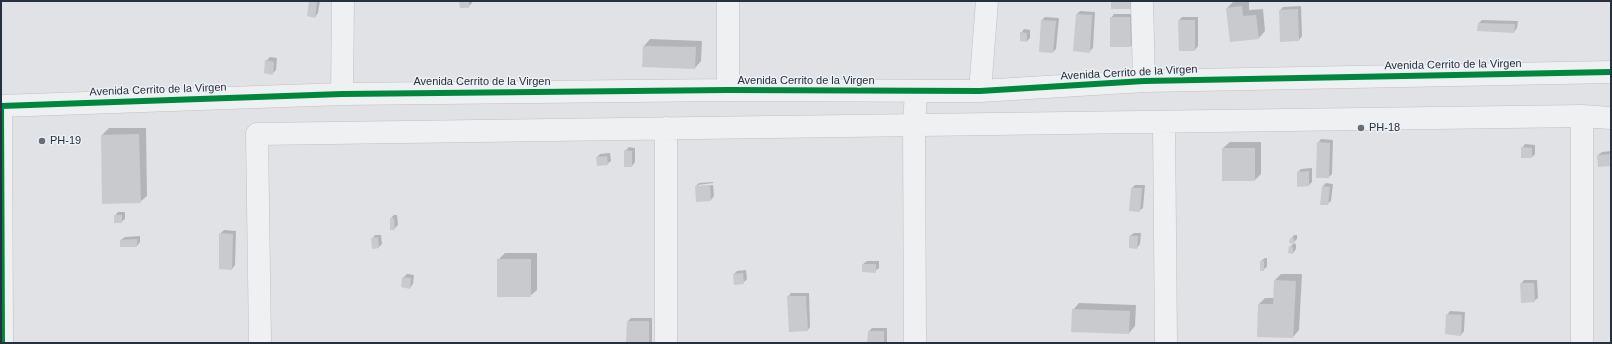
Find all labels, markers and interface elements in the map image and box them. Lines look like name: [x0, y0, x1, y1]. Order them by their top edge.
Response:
street label: Avenida Cerrito de la Virgen: [1384, 57, 1522, 73]
street label: Avenida Cerrito de la Virgen: [1060, 63, 1198, 83]
street label: Avenida Cerrito de la Virgen: [737, 74, 875, 88]
street label: Avenida Cerrito de la Virgen: [413, 75, 551, 89]
street label: Avenida Cerrito de la Virgen: [89, 81, 227, 99]
place label: PH-18: [1369, 121, 1400, 135]
marker: PH-18: [1356, 123, 1366, 133]
place label: PH-19: [50, 134, 81, 148]
marker: PH-19: [37, 136, 47, 146]

